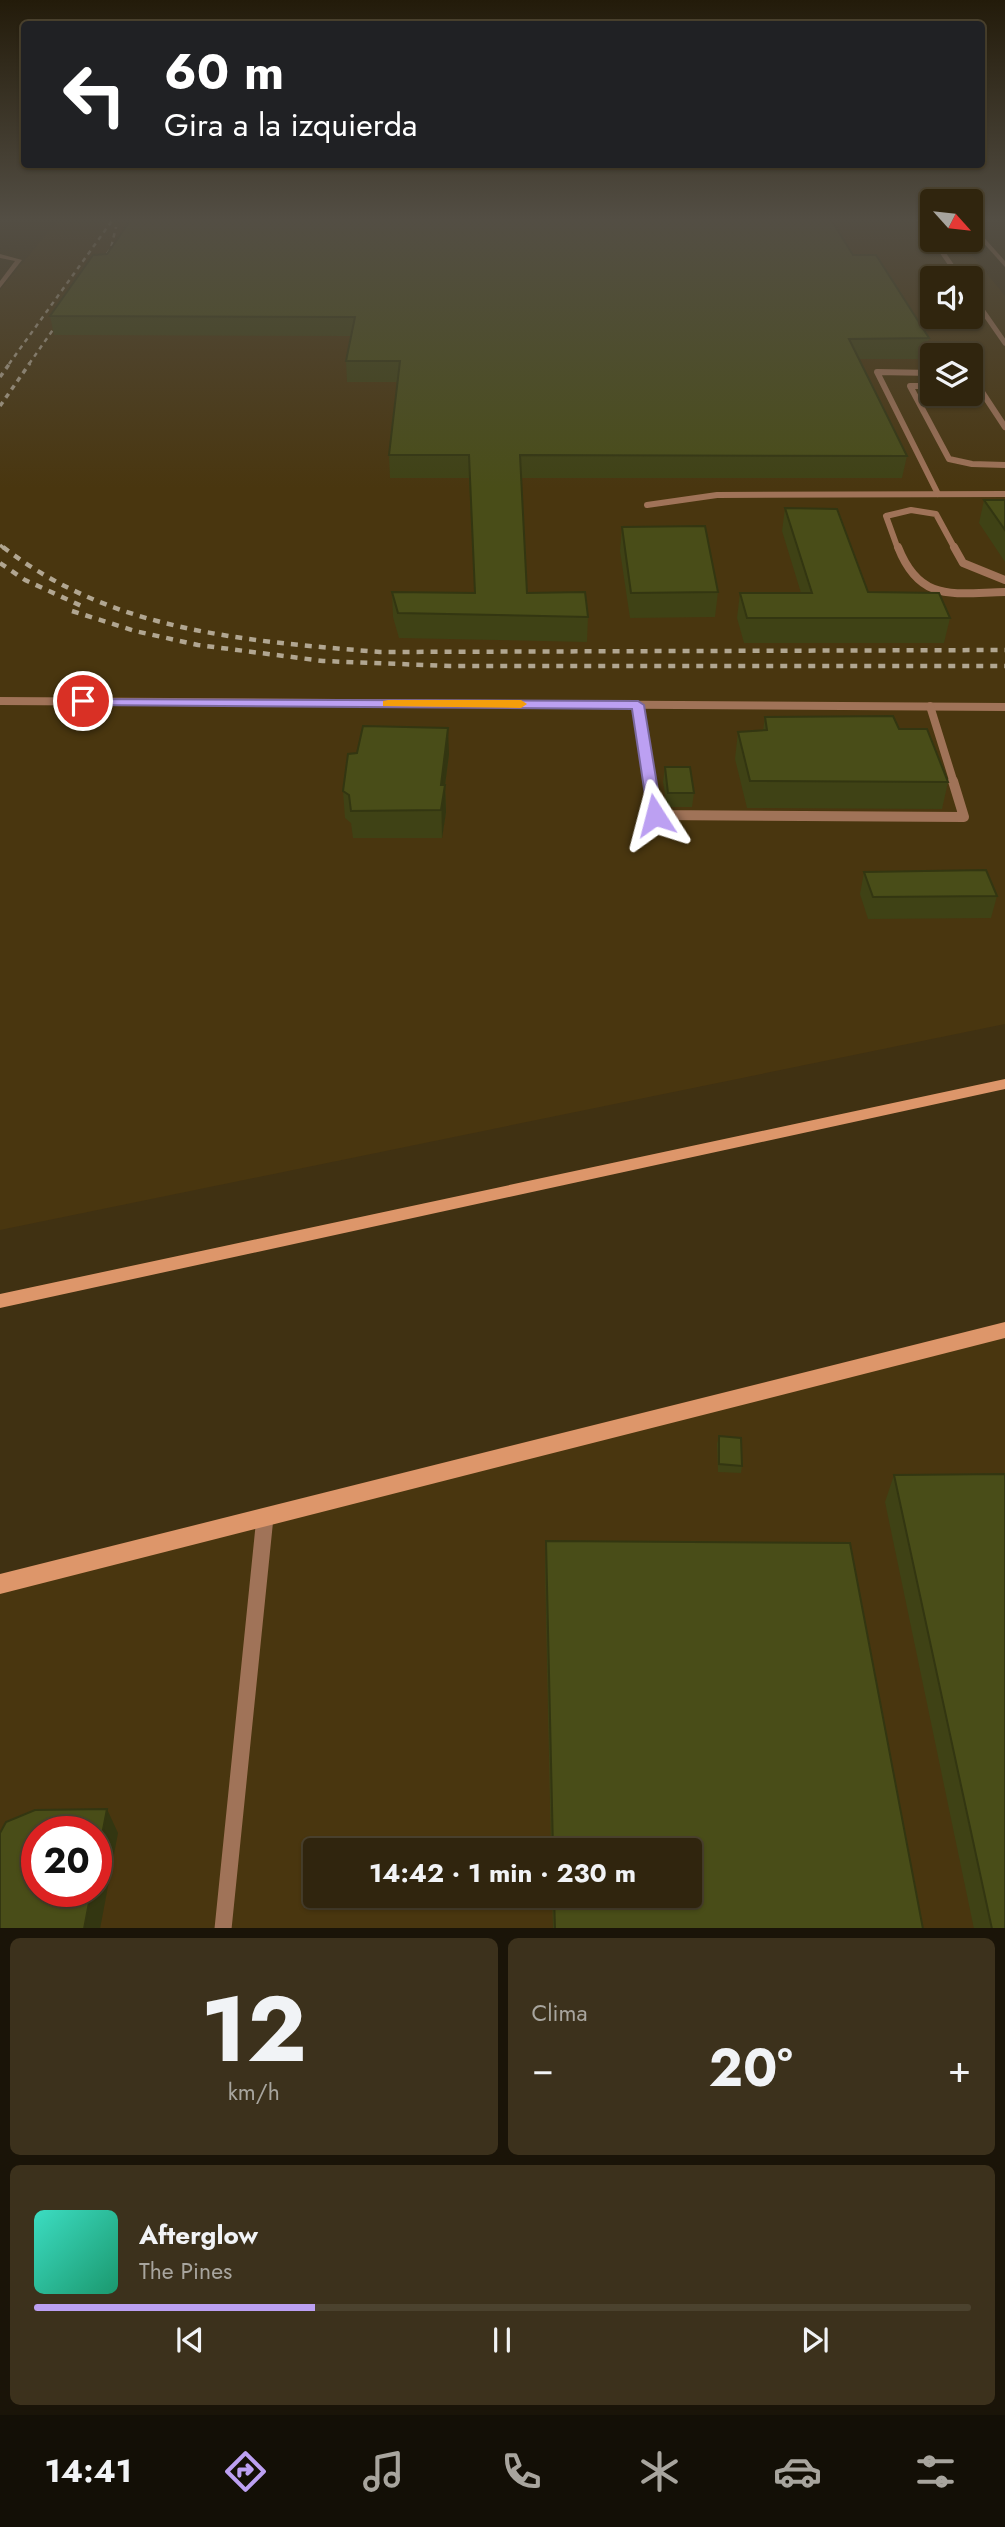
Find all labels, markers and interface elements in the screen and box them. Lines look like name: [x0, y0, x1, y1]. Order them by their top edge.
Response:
text: 60 m: [164, 37, 284, 107]
icon: left: [49, 49, 140, 140]
text: Gira a la izquierda: [164, 102, 417, 148]
north arrow: [920, 189, 984, 252]
map controls: [920, 189, 983, 406]
button: sound: [920, 266, 983, 329]
button: layers: [920, 343, 983, 406]
pin: [53, 671, 113, 731]
icon: arrive: [64, 682, 102, 720]
position arrow: [618, 778, 692, 852]
speed limit sign: 20: [21, 1816, 112, 1907]
text: 14:42 · 1 min · 230 m: [369, 1854, 636, 1892]
text: 12: [201, 1964, 307, 2095]
text: Clima: [532, 1996, 588, 2030]
text: 20°: [709, 2030, 793, 2106]
text: −: [532, 2041, 554, 2096]
text: +: [948, 2041, 971, 2096]
text: km/h: [228, 2075, 280, 2109]
text: Afterglow: [139, 2216, 258, 2254]
text: The Pines: [139, 2254, 232, 2288]
icon: previous: [171, 2321, 209, 2359]
icon: pause: [483, 2321, 521, 2359]
icon: next: [796, 2321, 834, 2359]
icon: directions: [221, 2447, 270, 2496]
icon: music: [359, 2447, 408, 2496]
icon: phone: [497, 2447, 546, 2496]
icon: climate: [635, 2447, 684, 2496]
icon: car: [773, 2447, 822, 2496]
icon: filters: [911, 2447, 960, 2496]
text: 14:41: [45, 2448, 132, 2494]

